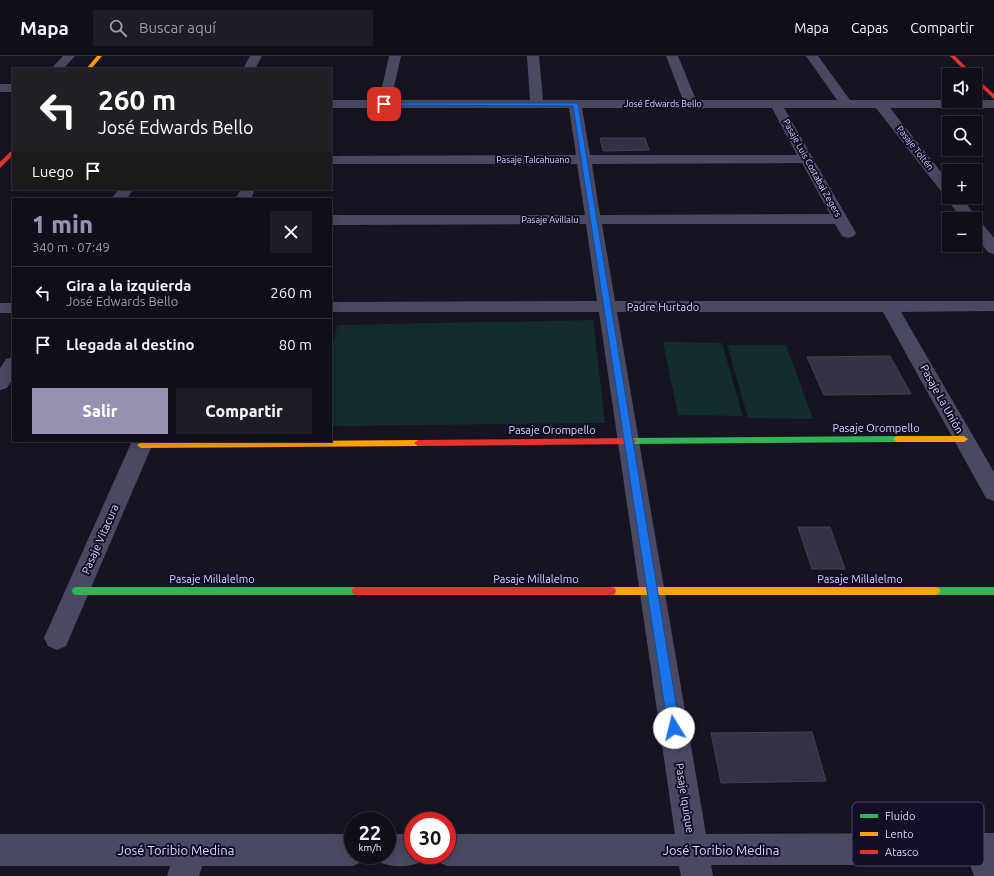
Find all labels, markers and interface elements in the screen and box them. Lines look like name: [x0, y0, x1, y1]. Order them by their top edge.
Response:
search box: [93, 10, 373, 46]
text: Mapa: [20, 17, 69, 39]
icon: search: [107, 17, 129, 39]
text: Buscar aquí: [139, 19, 216, 36]
text: Mapa: [794, 20, 829, 36]
text: Capas: [851, 20, 888, 36]
text: Compartir: [910, 20, 974, 36]
map controls: [942, 68, 982, 252]
button: sound: [942, 68, 982, 108]
icon: left: [32, 84, 84, 136]
text: 260 m: [98, 84, 176, 115]
pin: [367, 87, 401, 121]
icon: arrive: [373, 93, 395, 115]
street label: José Edwards Bello: [624, 99, 702, 109]
button: search: [942, 116, 982, 156]
text: José Edwards Bello: [98, 117, 254, 137]
street label: Pasaje Luis Costabal Zegers: [781, 117, 843, 219]
street label: Pasaje Toltén: [895, 124, 935, 172]
street label: Pasaje Talcahuano: [496, 155, 570, 165]
icon: arrive: [82, 160, 104, 182]
text: Luego: [32, 163, 74, 180]
button: +: [942, 164, 982, 204]
text: 1 min: [32, 211, 93, 238]
button: close: [270, 211, 312, 253]
button: −: [942, 212, 982, 252]
street label: Pasaje Avillalu: [522, 215, 578, 225]
text: 340 m · 07:49: [32, 240, 110, 254]
text: Gira a la izquierda: [66, 277, 192, 294]
icon: left: [32, 282, 54, 304]
text: 260 m: [270, 284, 312, 301]
text: José Edwards Bello: [66, 294, 178, 308]
street label: Padre Hurtado: [627, 301, 699, 313]
icon: arrive: [32, 334, 54, 356]
text: Llegada al destino: [66, 336, 195, 353]
text: 80 m: [279, 336, 312, 353]
street label: Pasaje La Unión: [918, 363, 966, 435]
button: Salir: [32, 388, 168, 434]
button: Compartir: [176, 388, 312, 434]
street label: Pasaje Orompello: [832, 422, 920, 434]
street label: Pasaje Orompello: [508, 424, 596, 436]
street label: Pasaje Vitacura: [79, 502, 121, 576]
street label: Pasaje Millalelmo: [169, 573, 255, 585]
street label: Pasaje Millalelmo: [493, 573, 579, 585]
street label: Pasaje Millalelmo: [817, 573, 903, 585]
position arrow: [653, 707, 695, 749]
street label: Pasaje Iquique: [674, 762, 696, 834]
legend: [852, 802, 984, 866]
text: Fluido: [885, 810, 916, 822]
speed limit sign: 30: [404, 812, 456, 864]
text: 22: [359, 821, 381, 844]
text: Lento: [885, 828, 914, 840]
text: km/h: [358, 842, 382, 853]
street label: José Toribio Medina: [118, 843, 234, 857]
street label: José Toribio Medina: [663, 843, 779, 857]
text: Atasco: [885, 846, 918, 858]

